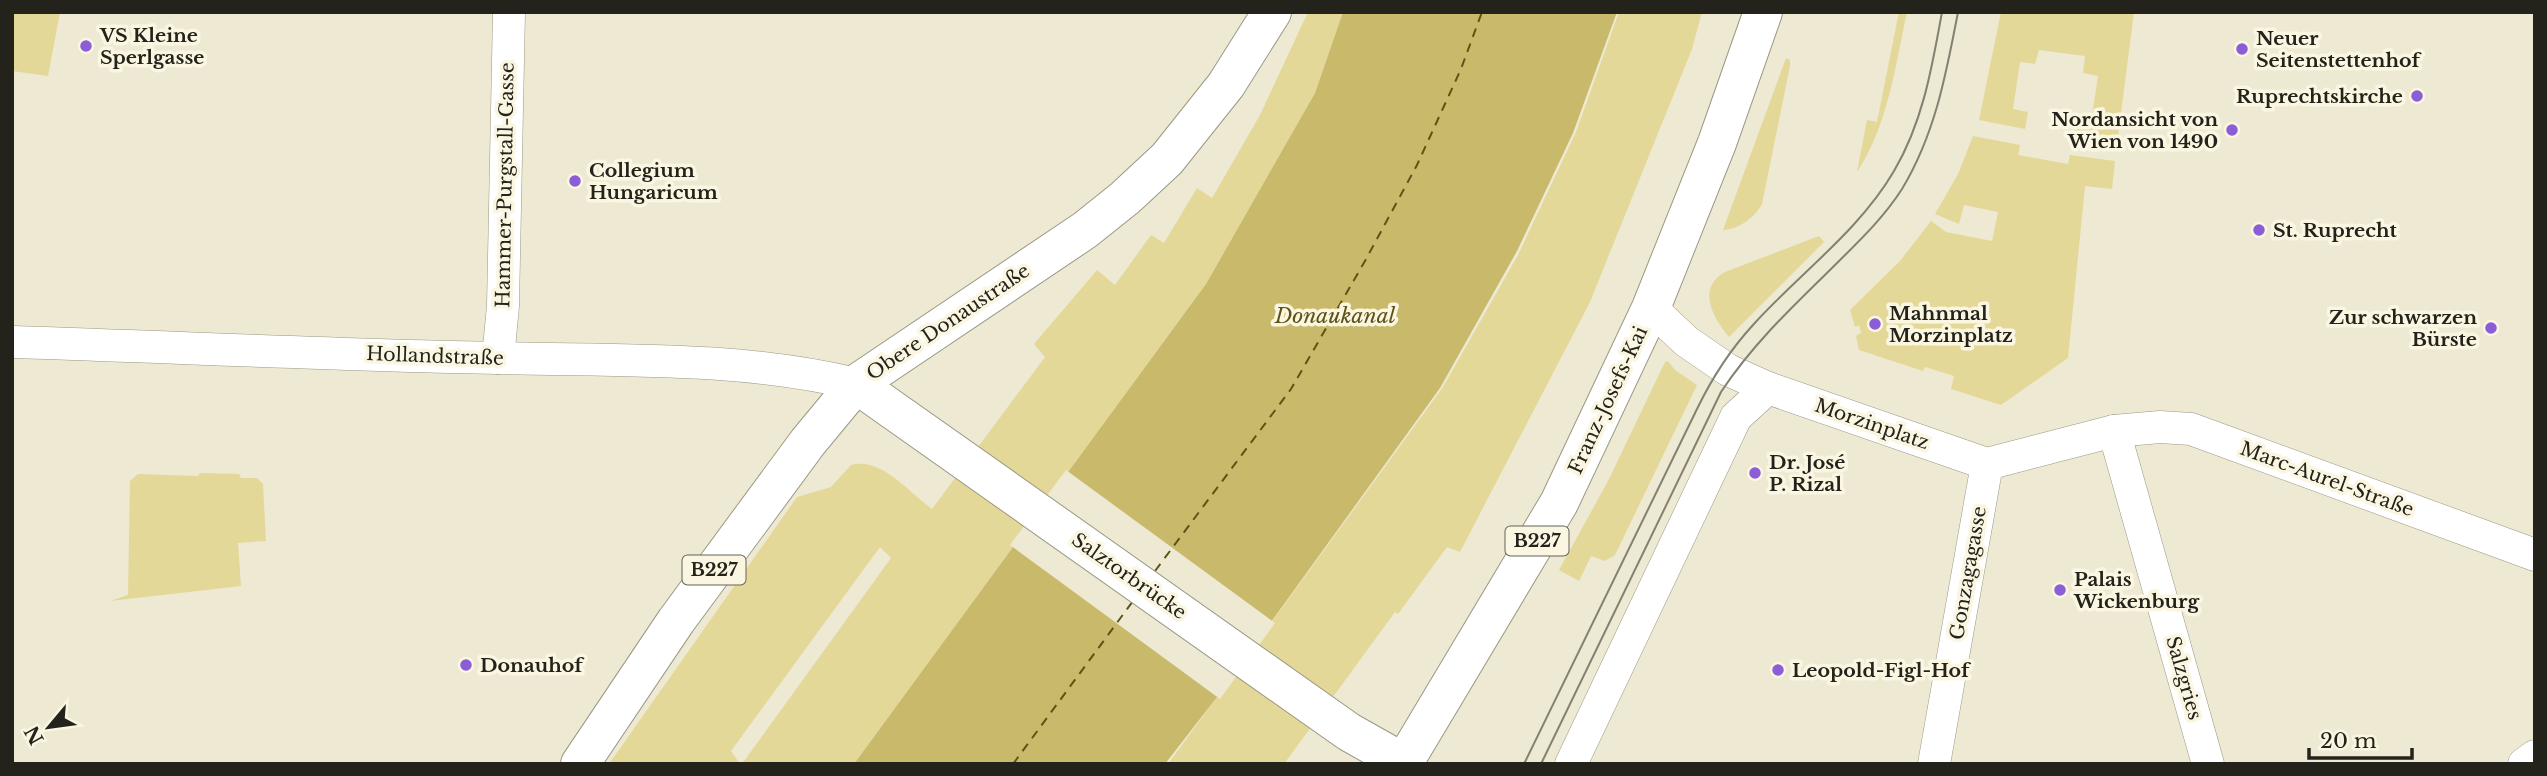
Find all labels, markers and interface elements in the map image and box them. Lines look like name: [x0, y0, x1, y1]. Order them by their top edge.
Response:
place label: VS Kleine Sperlgasse: [99, 24, 204, 69]
place label: Neuer Seitenstettenhof: [2256, 27, 2423, 72]
marker: VS Kleine Sperlgasse: [78, 38, 94, 54]
marker: Neuer Seitenstettenhof: [2234, 41, 2250, 57]
street label: Hammer-Purgstall-Gasse: [491, 62, 519, 308]
place label: Ruprechtskirche: [2236, 85, 2403, 108]
marker: Ruprechtskirche: [2409, 88, 2425, 104]
place label: Nordansicht von Wien von 1490: [2051, 108, 2218, 153]
marker: Nordansicht von Wien von 1490: [2224, 122, 2240, 138]
place label: Collegium Hungaricum: [589, 159, 718, 204]
marker: Collegium Hungaricum: [567, 173, 583, 189]
place label: St. Ruprecht: [2273, 219, 2397, 242]
marker: St. Ruprecht: [2251, 222, 2267, 238]
street label: Obere Donaustraße: [862, 259, 1034, 385]
place label: Mahnmal Morzinplatz: [1889, 302, 2013, 347]
water label: Donaukanal: [1274, 303, 1396, 329]
place label: Zur schwarzen Bürste: [2329, 306, 2477, 351]
marker: Mahnmal Morzinplatz: [1867, 316, 1883, 332]
marker: Zur schwarzen Bürste: [2483, 320, 2499, 336]
street label: Franz-Josefs-Kai: [1564, 322, 1653, 478]
street label: Hollandstraße: [366, 342, 504, 370]
street label: Morzinplatz: [1812, 394, 1932, 454]
street label: Marc-Aurel-Straße: [2237, 437, 2417, 521]
place label: Dr. José P. Rizal: [1769, 451, 1845, 496]
marker: Dr. José P. Rizal: [1747, 465, 1763, 481]
street label: Gonzagagasse: [1945, 504, 1991, 642]
road number: B227: [1506, 526, 1568, 556]
street label: Salztorbrücke: [1067, 528, 1191, 624]
road number: B227: [682, 556, 746, 584]
place label: Palais Wickenburg: [2073, 568, 2200, 613]
marker: Palais Wickenburg: [2052, 582, 2068, 598]
street label: Salzgries: [2161, 634, 2207, 722]
place label: Donauhof: [480, 654, 585, 677]
marker: Donauhof: [458, 657, 474, 673]
place label: Leopold-Figl-Hof: [1792, 659, 1972, 682]
marker: Leopold-Figl-Hof: [1770, 662, 1786, 678]
north arrow: [14, 692, 84, 762]
scale bar: [2309, 716, 2412, 760]
text: N: [20, 721, 49, 748]
text: 20 m: [2320, 728, 2377, 754]

